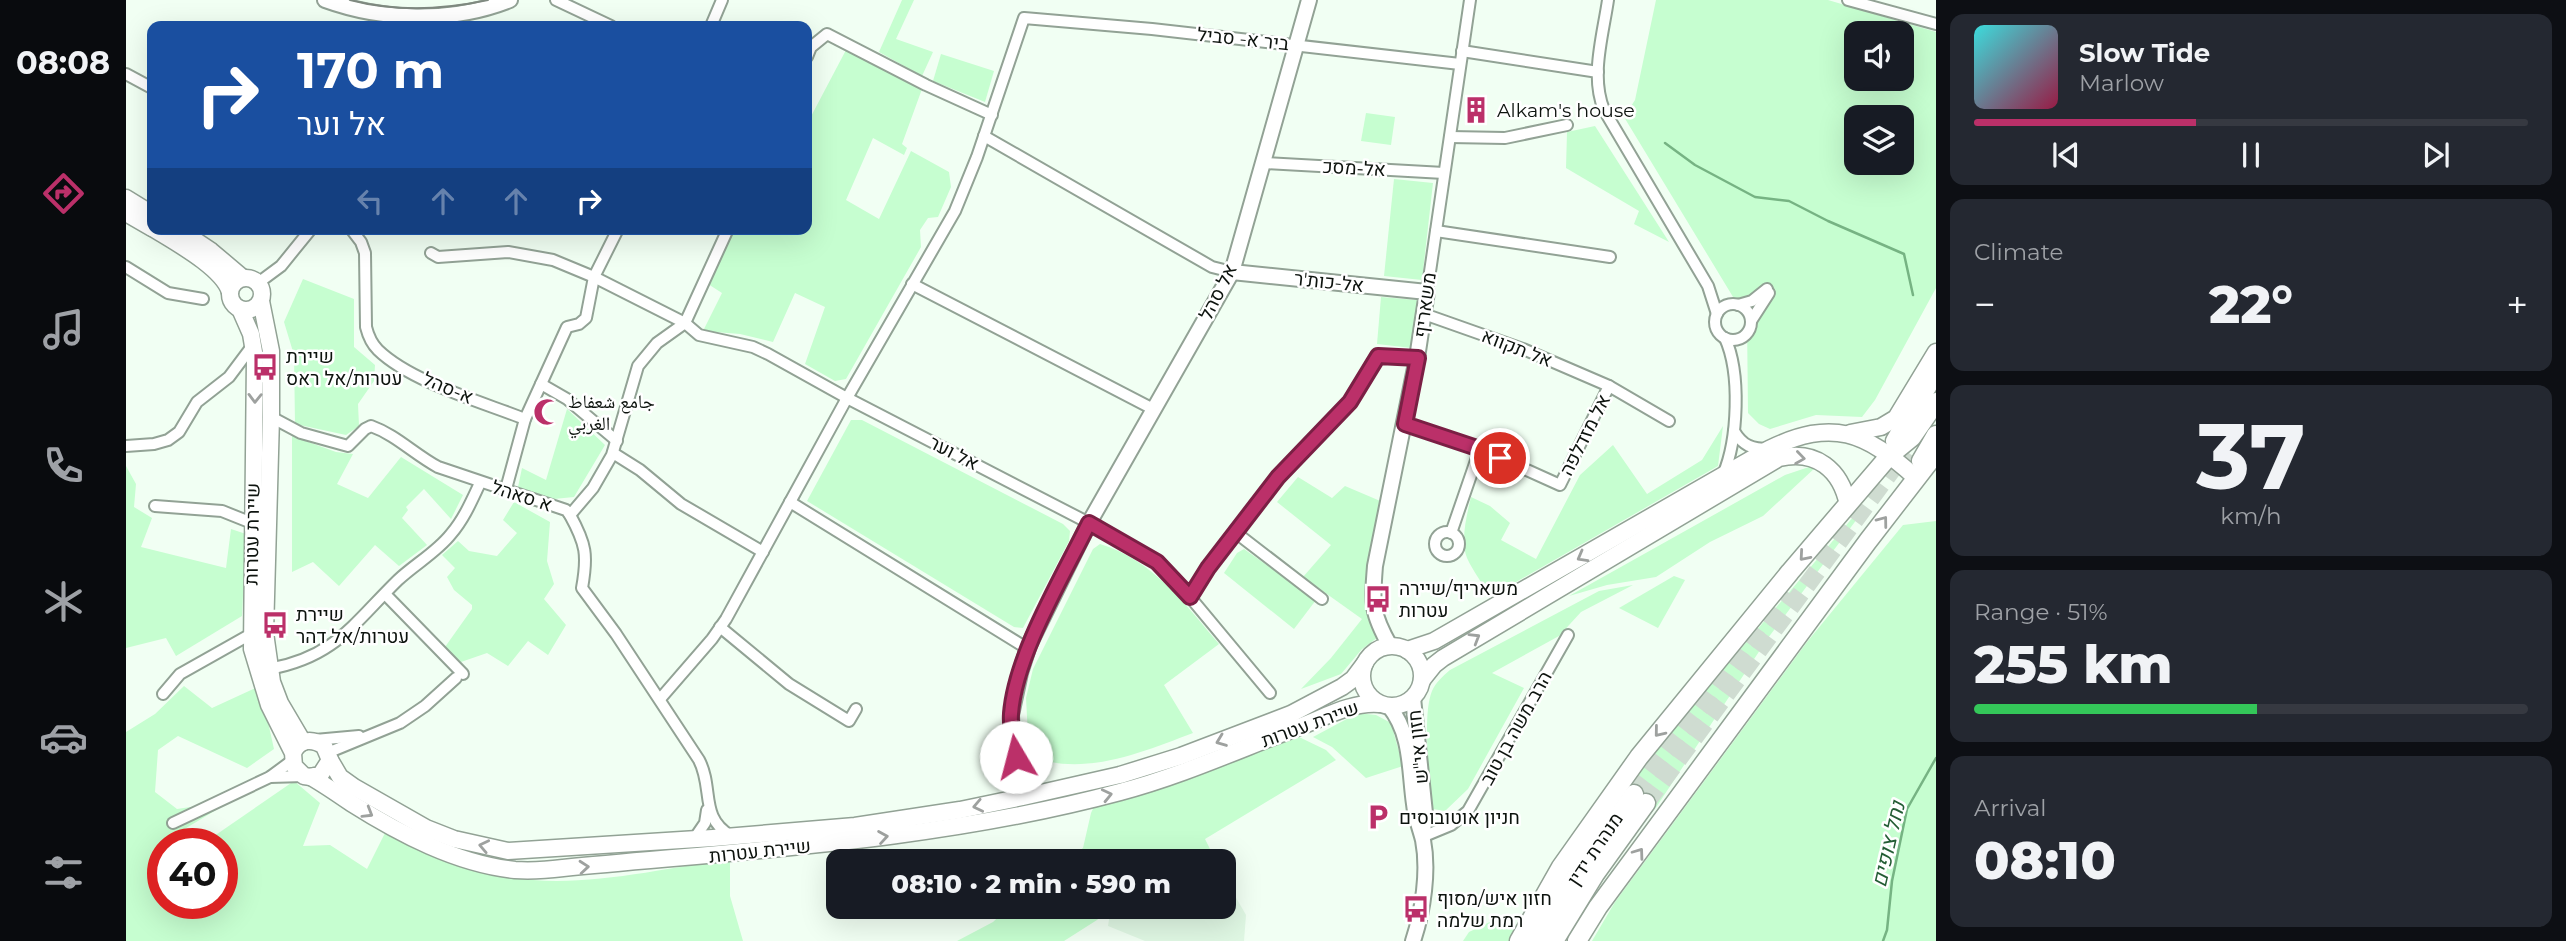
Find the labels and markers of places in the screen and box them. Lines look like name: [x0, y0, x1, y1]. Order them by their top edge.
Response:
building icon: Alkam's house: [1461, 95, 1491, 125]
place label: Alkam's house: [1497, 99, 1635, 122]
place label: שיירת עטרות/אל ראס: [286, 345, 402, 390]
bus stop icon: שיירת עטרות/אל ראס: [250, 352, 280, 382]
place label: جامع شعفاط الغربي: [568, 390, 655, 438]
mosque icon: جامع شعفاط الغربي: [532, 397, 562, 427]
pin: [1470, 428, 1530, 488]
place label: משאריף/שיירה עטרות: [1399, 577, 1518, 622]
bus stop icon: משאריף/שיירה עטרות: [1363, 584, 1393, 614]
place label: שיירת עטרות/אל דהר: [296, 603, 409, 648]
bus stop icon: שיירת עטרות/אל דהר: [260, 610, 290, 640]
parking icon: חניון אוטובוסים: [1363, 802, 1393, 832]
place label: חניון אוטובוסים: [1399, 806, 1520, 829]
place label: חזון איש/מסוף רמת שלמה: [1437, 887, 1552, 932]
bus stop icon: חזון איש/מסוף רמת שלמה: [1401, 894, 1431, 924]

